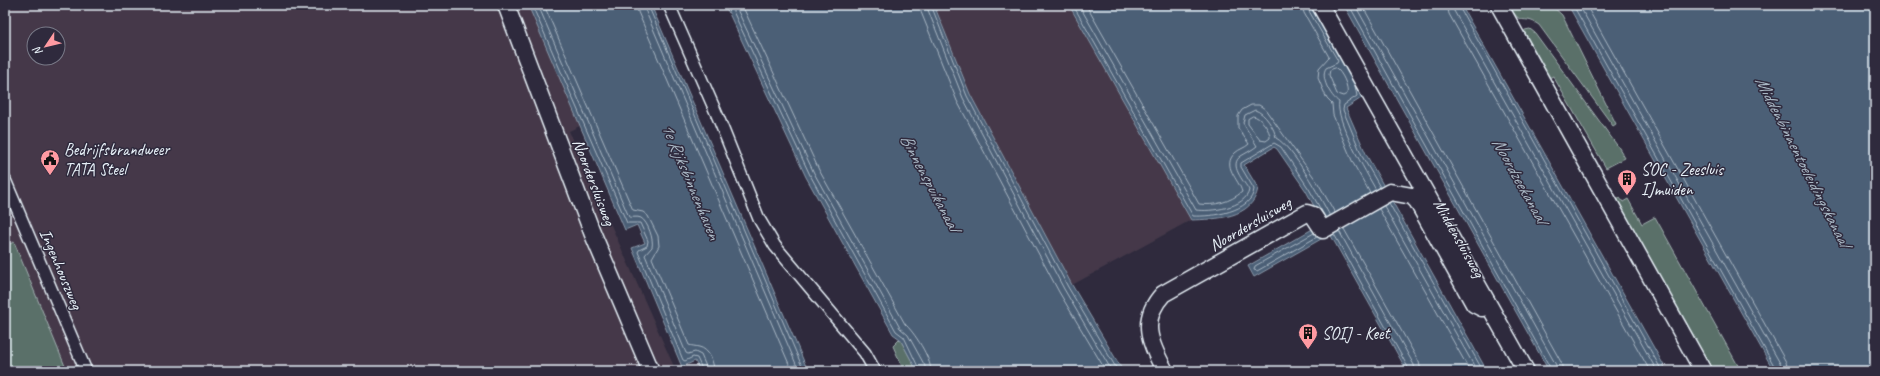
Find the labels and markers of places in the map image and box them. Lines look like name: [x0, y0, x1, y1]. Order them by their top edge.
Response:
place label: Bedrijfsbrandweer TATA Steel: [64, 139, 171, 180]
public building icon: Bedrijfsbrandweer TATA Steel: [39, 148, 61, 176]
place label: SOC - Zeesluis IJmuiden: [1641, 159, 1725, 200]
building icon: SOC - Zeesluis IJmuiden: [1616, 168, 1638, 196]
building icon: SOIJ - Keet: [1297, 322, 1319, 350]
place label: SOIJ - Keet: [1322, 323, 1392, 344]

